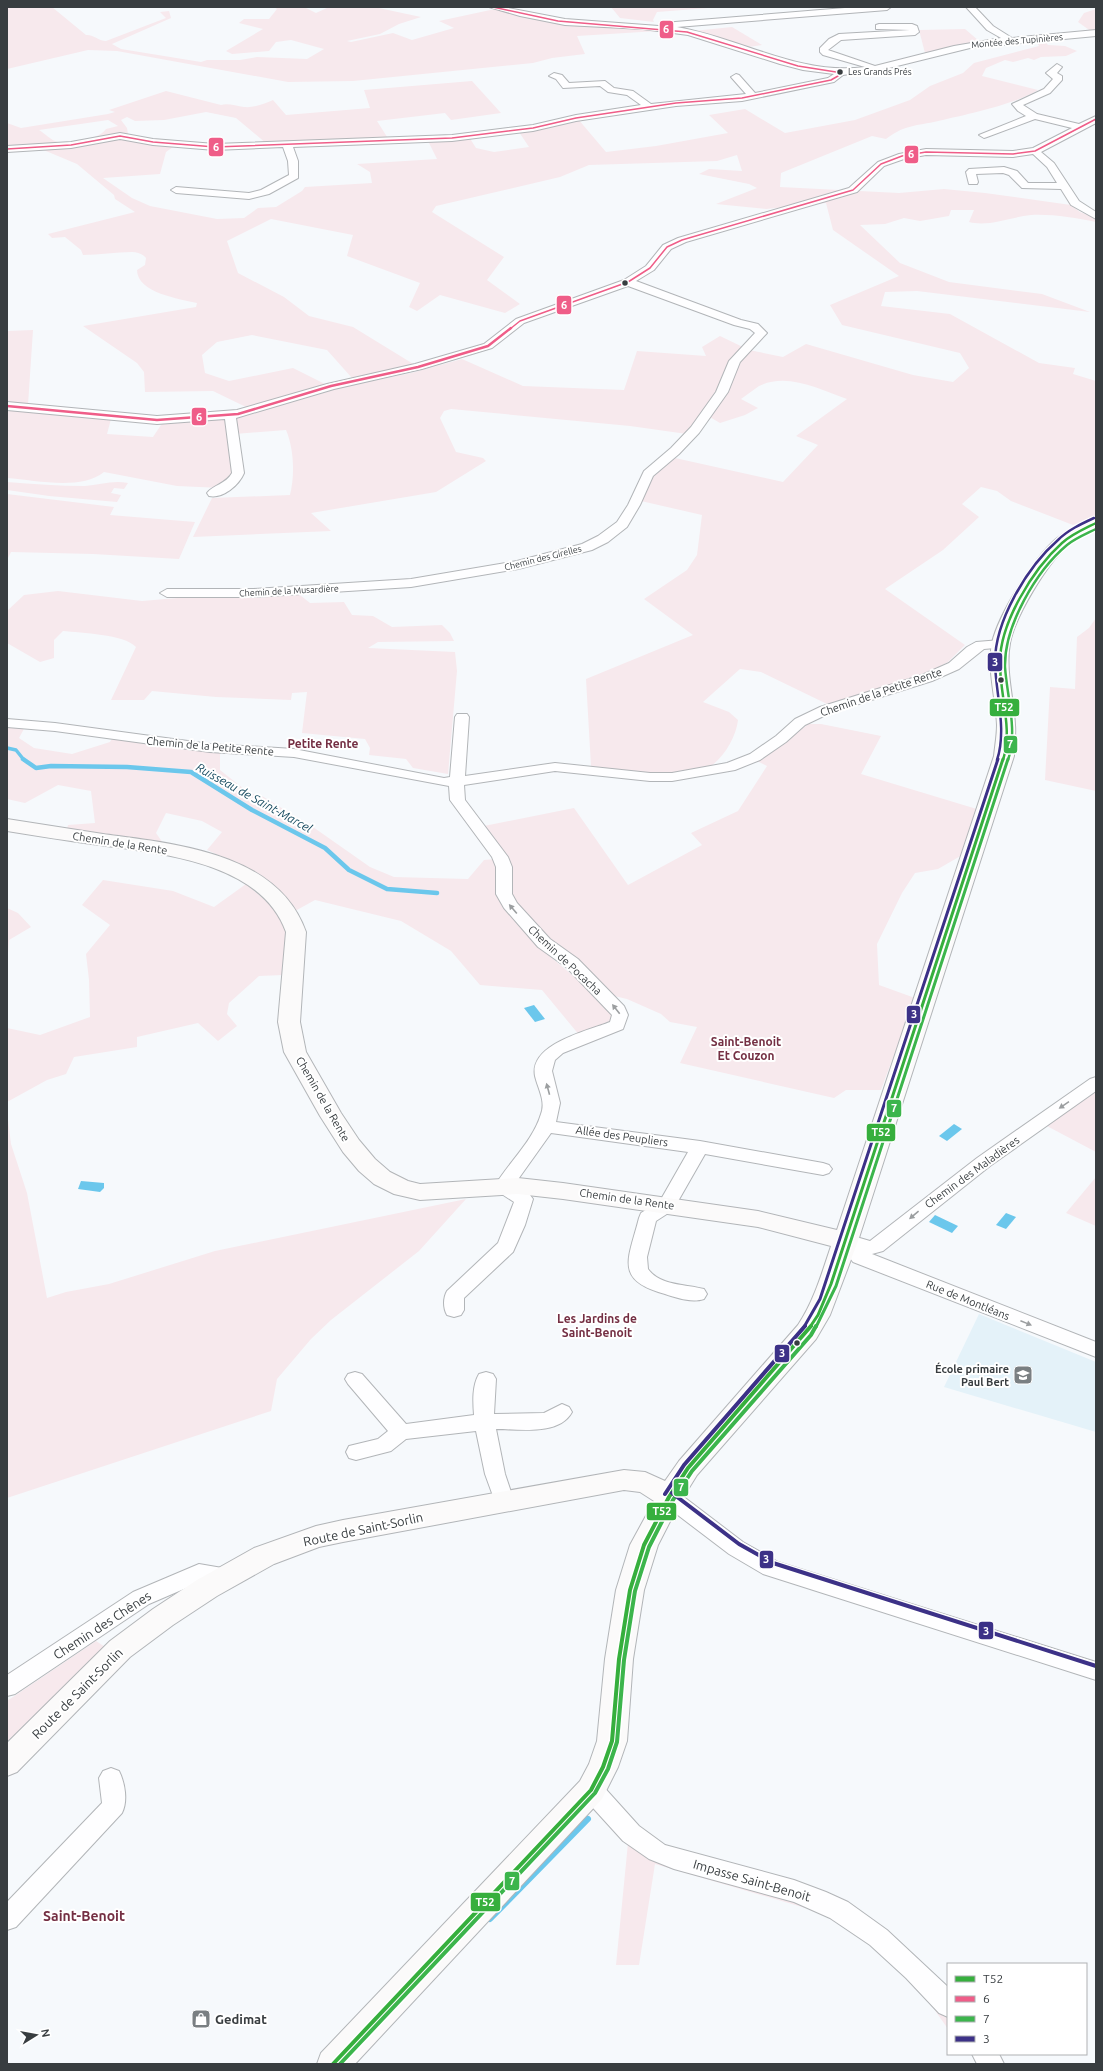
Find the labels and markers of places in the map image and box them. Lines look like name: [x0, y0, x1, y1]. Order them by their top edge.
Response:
marker: Les Grands Prés: [835, 67, 845, 77]
place label: Les Grands Prés: [848, 67, 912, 77]
unlabelled marker: [620, 278, 630, 288]
unlabelled marker: [996, 675, 1006, 685]
unlabelled marker: [792, 1338, 802, 1348]
place label: École primaire Paul Bert: [935, 1362, 1009, 1388]
school or university icon: École primaire Paul Bert: [1012, 1364, 1034, 1386]
shop icon: Gedimat: [190, 2008, 212, 2030]
place label: Gedimat: [215, 2012, 267, 2026]

